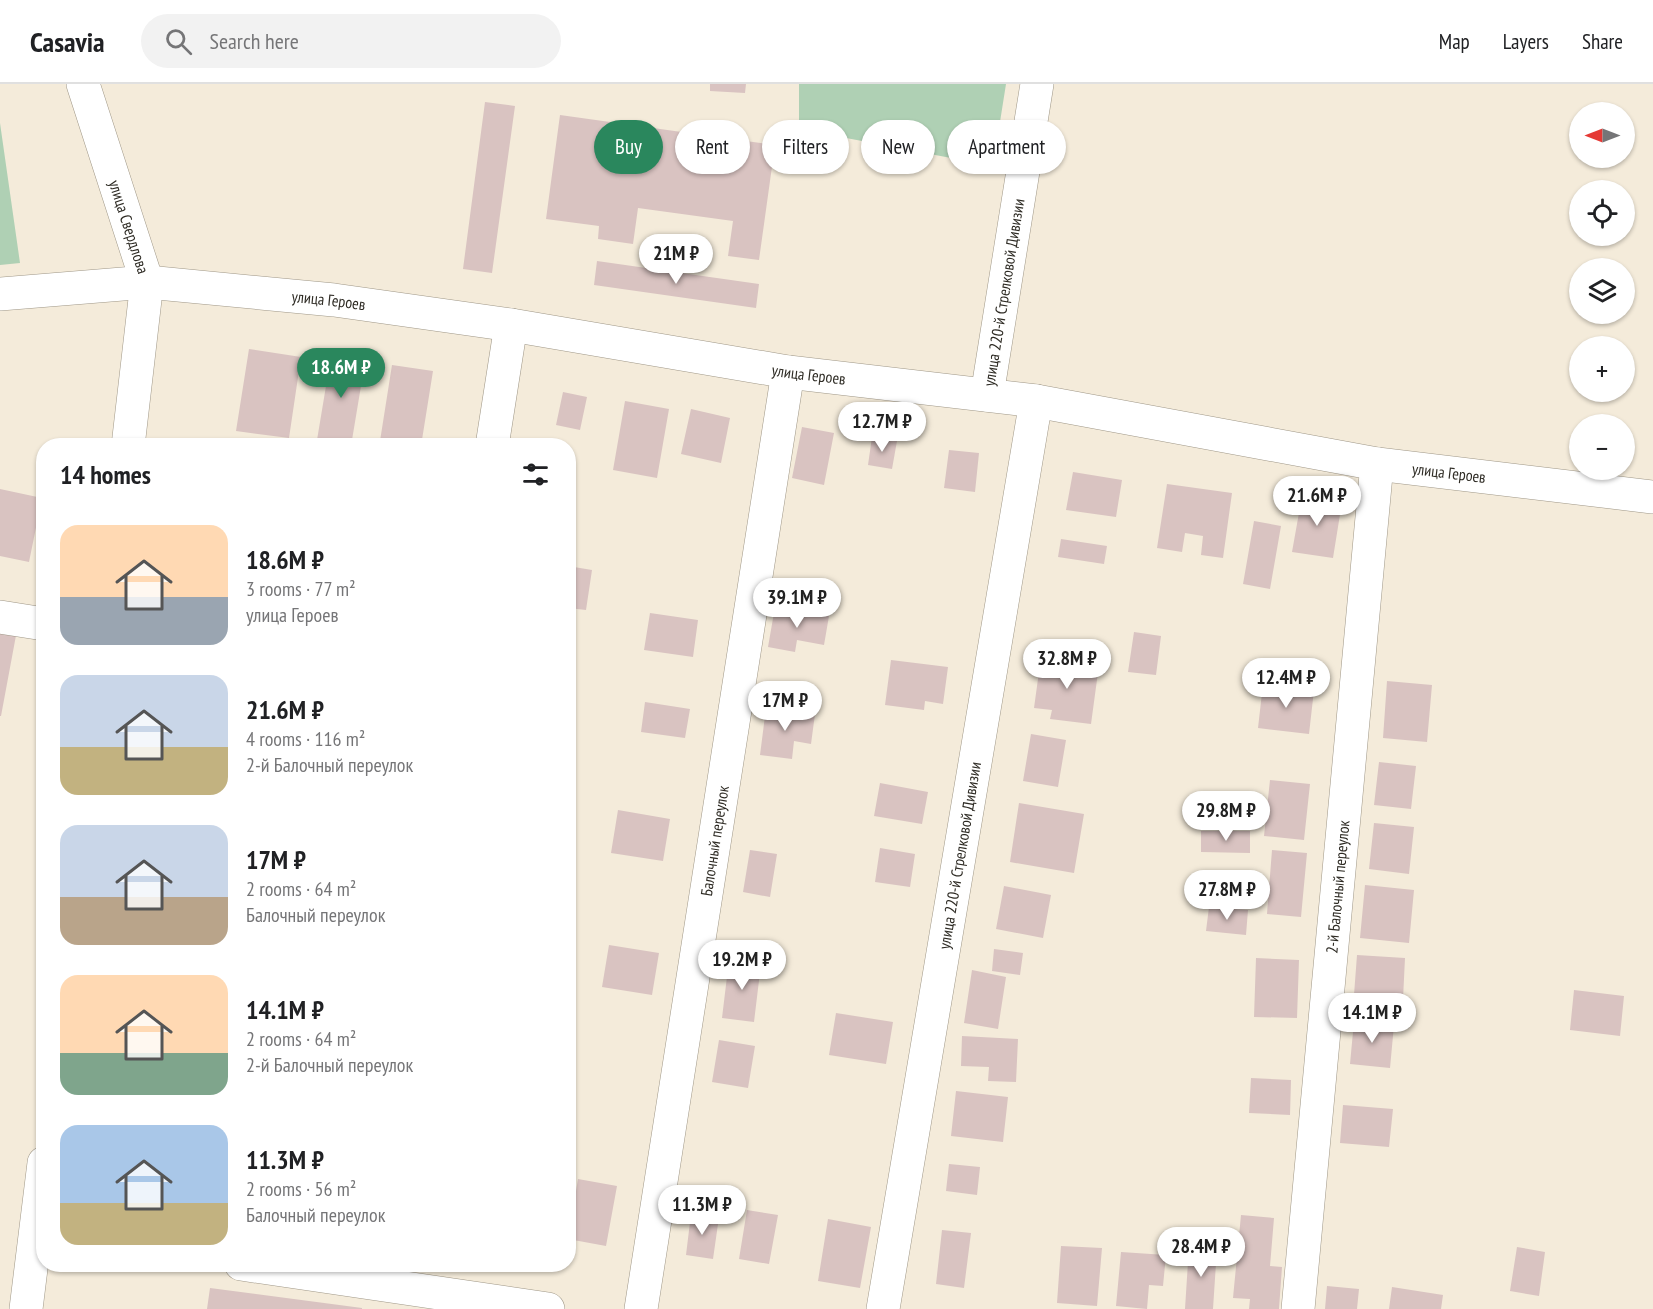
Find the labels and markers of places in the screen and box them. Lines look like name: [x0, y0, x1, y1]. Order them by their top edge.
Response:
pin: 21M ₽: [634, 234, 718, 285]
pin: 18.6M ₽: [286, 348, 396, 399]
pin: 12.7M ₽: [827, 402, 937, 453]
pin: 21.6M ₽: [1262, 476, 1372, 527]
pin: 39.1M ₽: [742, 578, 852, 629]
pin: 32.8M ₽: [1012, 639, 1122, 690]
pin: 12.4M ₽: [1231, 658, 1341, 709]
pin: 17M ₽: [743, 681, 827, 732]
pin: 29.8M ₽: [1171, 791, 1281, 842]
pin: 27.8M ₽: [1172, 870, 1282, 921]
pin: 19.2M ₽: [687, 940, 797, 991]
pin: 14.1M ₽: [1317, 993, 1427, 1044]
pin: 11.3M ₽: [647, 1185, 757, 1236]
pin: 28.4M ₽: [1146, 1227, 1256, 1278]

